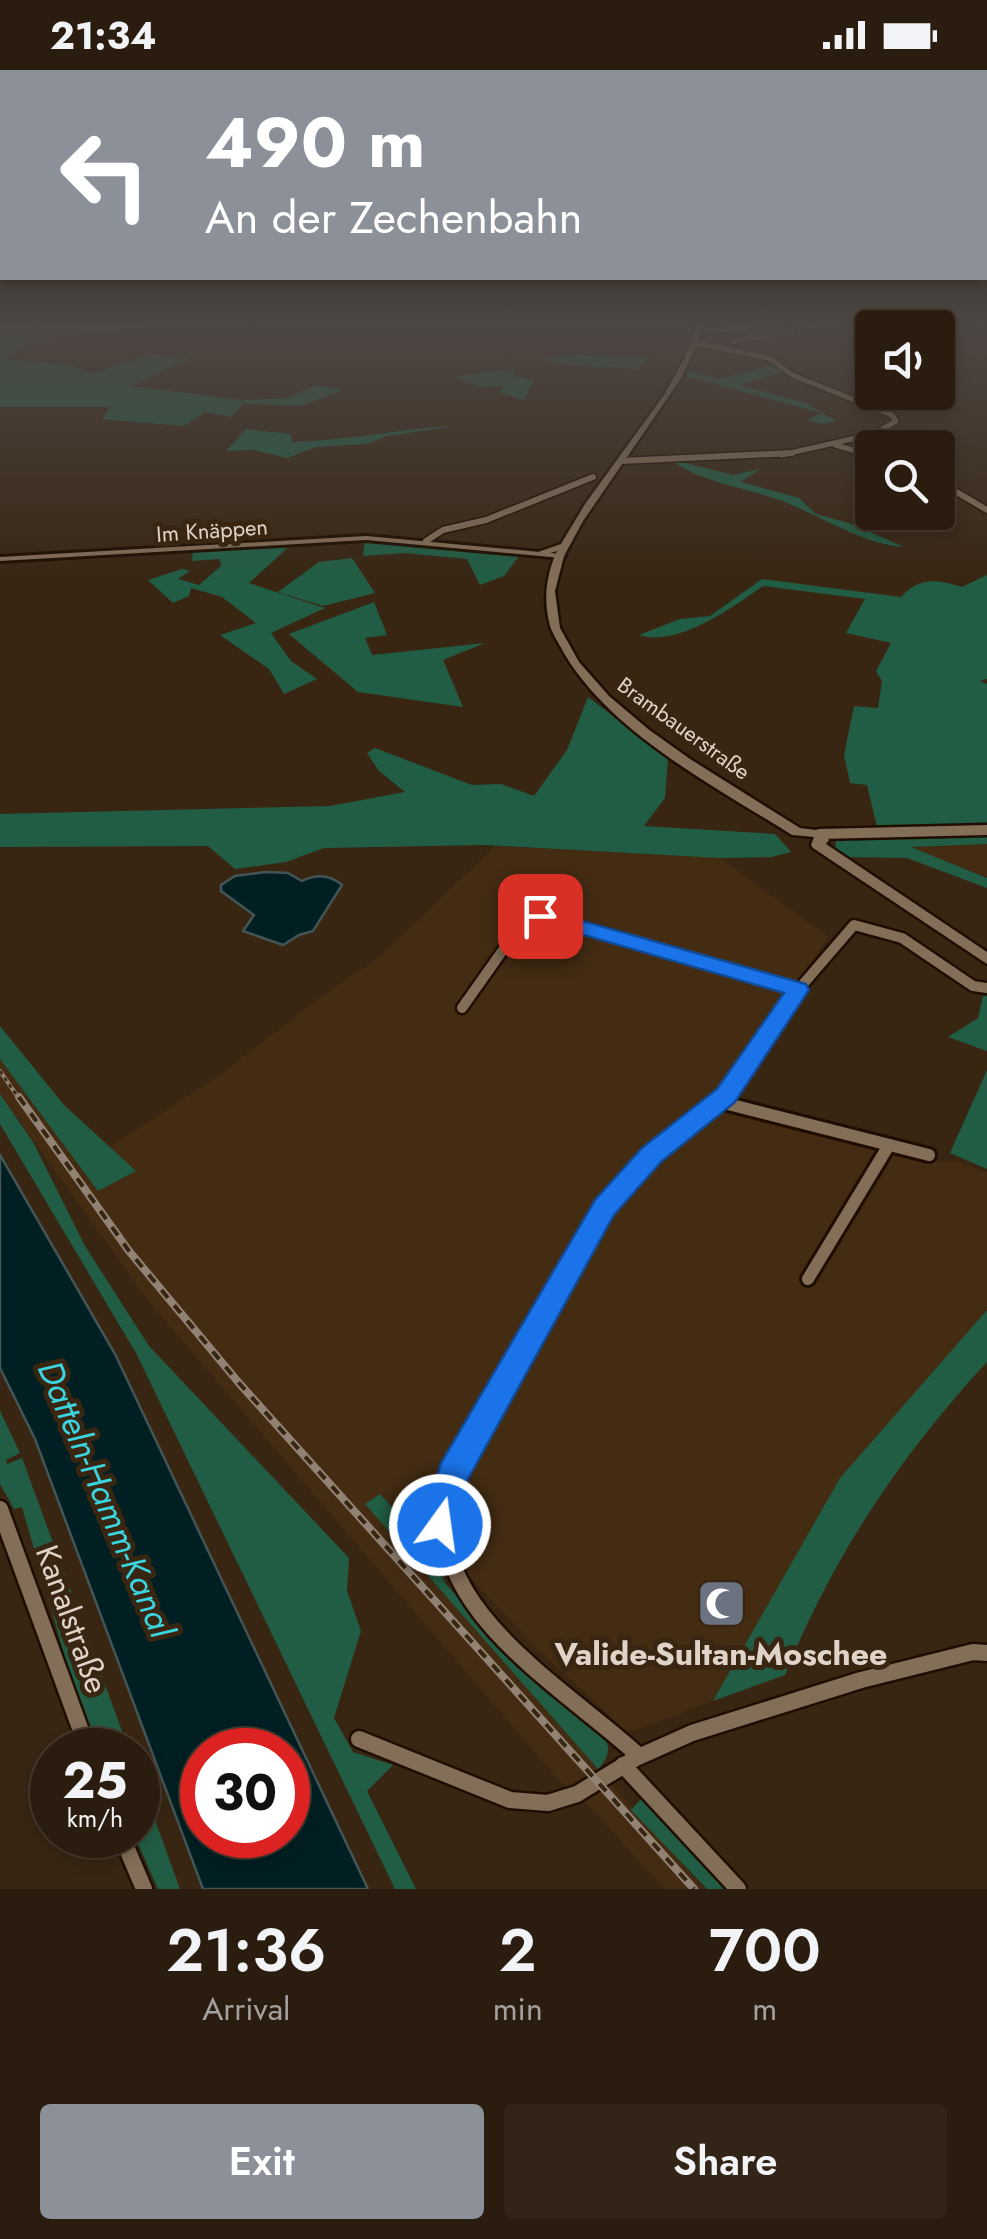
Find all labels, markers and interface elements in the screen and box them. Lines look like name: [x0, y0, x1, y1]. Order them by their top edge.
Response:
text: 21:34: [50, 8, 157, 63]
text: 490 m: [205, 92, 425, 193]
icon: left: [40, 110, 170, 240]
text: An der Zechenbahn: [205, 185, 582, 250]
map controls: [855, 310, 955, 530]
button: sound: [855, 310, 955, 410]
button: search: [855, 430, 955, 530]
street label: Im Knäppen: [155, 510, 269, 550]
street label: Brambauerstraße: [611, 669, 757, 787]
pin: [498, 874, 583, 959]
icon: arrive: [513, 889, 568, 944]
water label: Datteln-Hamm-Kanal: [25, 1353, 188, 1647]
position arrow: [388, 1473, 492, 1577]
street label: Kanalstraße: [24, 1539, 120, 1699]
mosque icon: Valide-Sultan-Moschee: [695, 1578, 747, 1630]
place label: Valide-Sultan-Moschee: [554, 1631, 887, 1677]
speed limit sign: 30: [180, 1728, 310, 1858]
text: 25: [62, 1744, 128, 1817]
text: km/h: [67, 1800, 123, 1836]
text: 21:36: [166, 1907, 326, 1994]
text: 2: [499, 1907, 537, 1994]
text: 700: [709, 1907, 821, 1994]
text: Arrival: [202, 1986, 290, 2032]
text: min: [493, 1986, 543, 2032]
text: m: [752, 1986, 777, 2032]
button: Exit: [40, 2104, 484, 2219]
button: Share: [504, 2104, 947, 2219]

